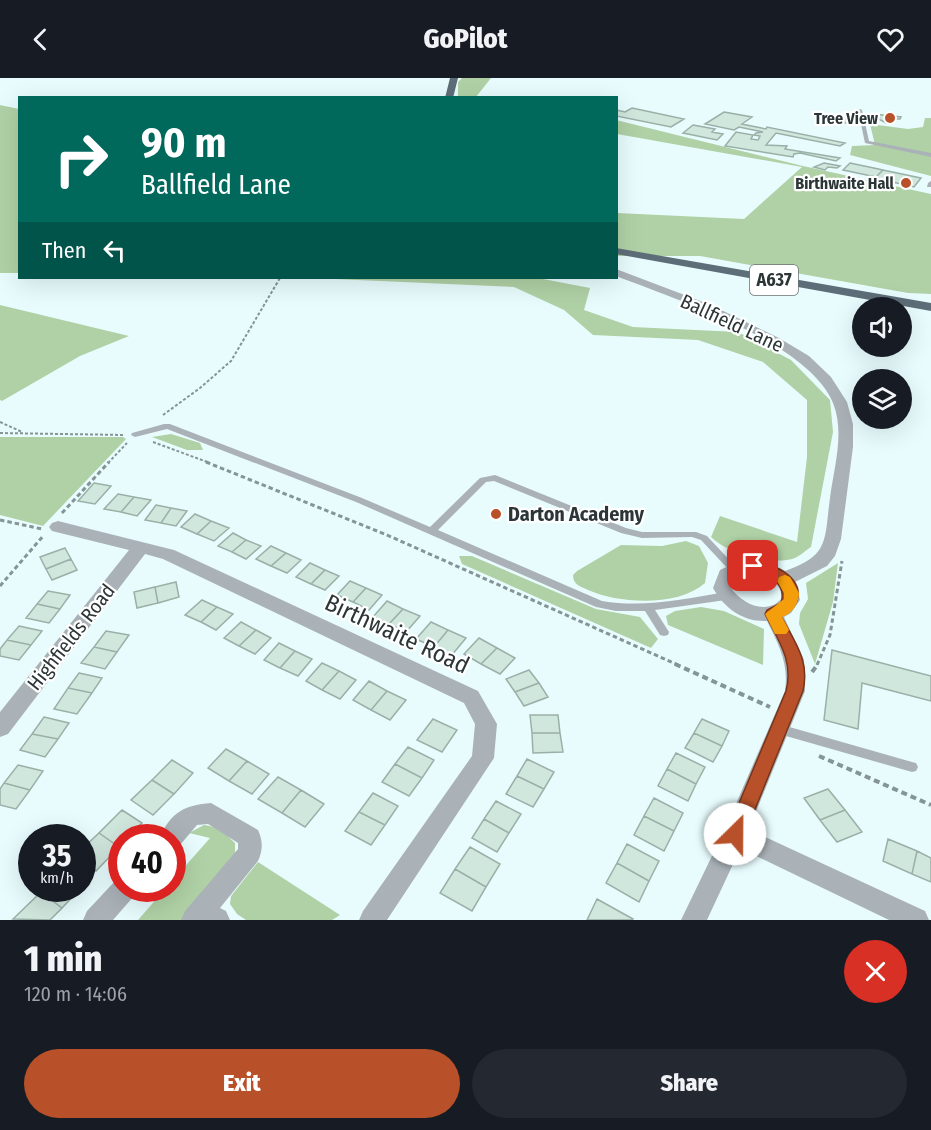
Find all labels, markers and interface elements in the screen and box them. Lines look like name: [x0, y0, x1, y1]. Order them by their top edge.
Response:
icon: back: [24, 23, 57, 56]
text: GoPilot: [424, 23, 507, 55]
icon: heart: [874, 23, 907, 56]
place label: Tree View: [814, 109, 878, 128]
marker: Tree View: [883, 111, 897, 125]
text: 90 m: [141, 118, 226, 168]
icon: right: [42, 120, 120, 198]
text: Ballfield Lane: [141, 169, 291, 201]
place label: Birthwaite Hall: [795, 174, 895, 193]
marker: Birthwaite Hall: [899, 176, 913, 190]
icon: left: [98, 234, 131, 267]
text: Then: [42, 237, 86, 264]
road number: A637: [750, 265, 798, 295]
street label: Ballfield Lane: [677, 289, 787, 357]
map controls: [852, 297, 912, 429]
button: sound: [852, 297, 912, 357]
button: layers: [852, 369, 912, 429]
place label: Darton Academy: [508, 502, 644, 526]
marker: Darton Academy: [489, 507, 503, 521]
pin: [727, 540, 778, 591]
icon: arrive: [736, 549, 769, 582]
street label: Highfields Road: [22, 579, 120, 695]
street label: Birthwaite Road: [320, 588, 474, 680]
position arrow: [703, 802, 767, 866]
speed limit sign: 40: [108, 824, 186, 902]
text: 35: [43, 838, 71, 874]
text: km/h: [40, 869, 74, 887]
text: 1 min: [24, 937, 102, 981]
button: close: [844, 940, 907, 1003]
text: 120 m · 14:06: [24, 982, 127, 1006]
button: Exit: [24, 1049, 460, 1118]
button: Share: [472, 1049, 907, 1118]

